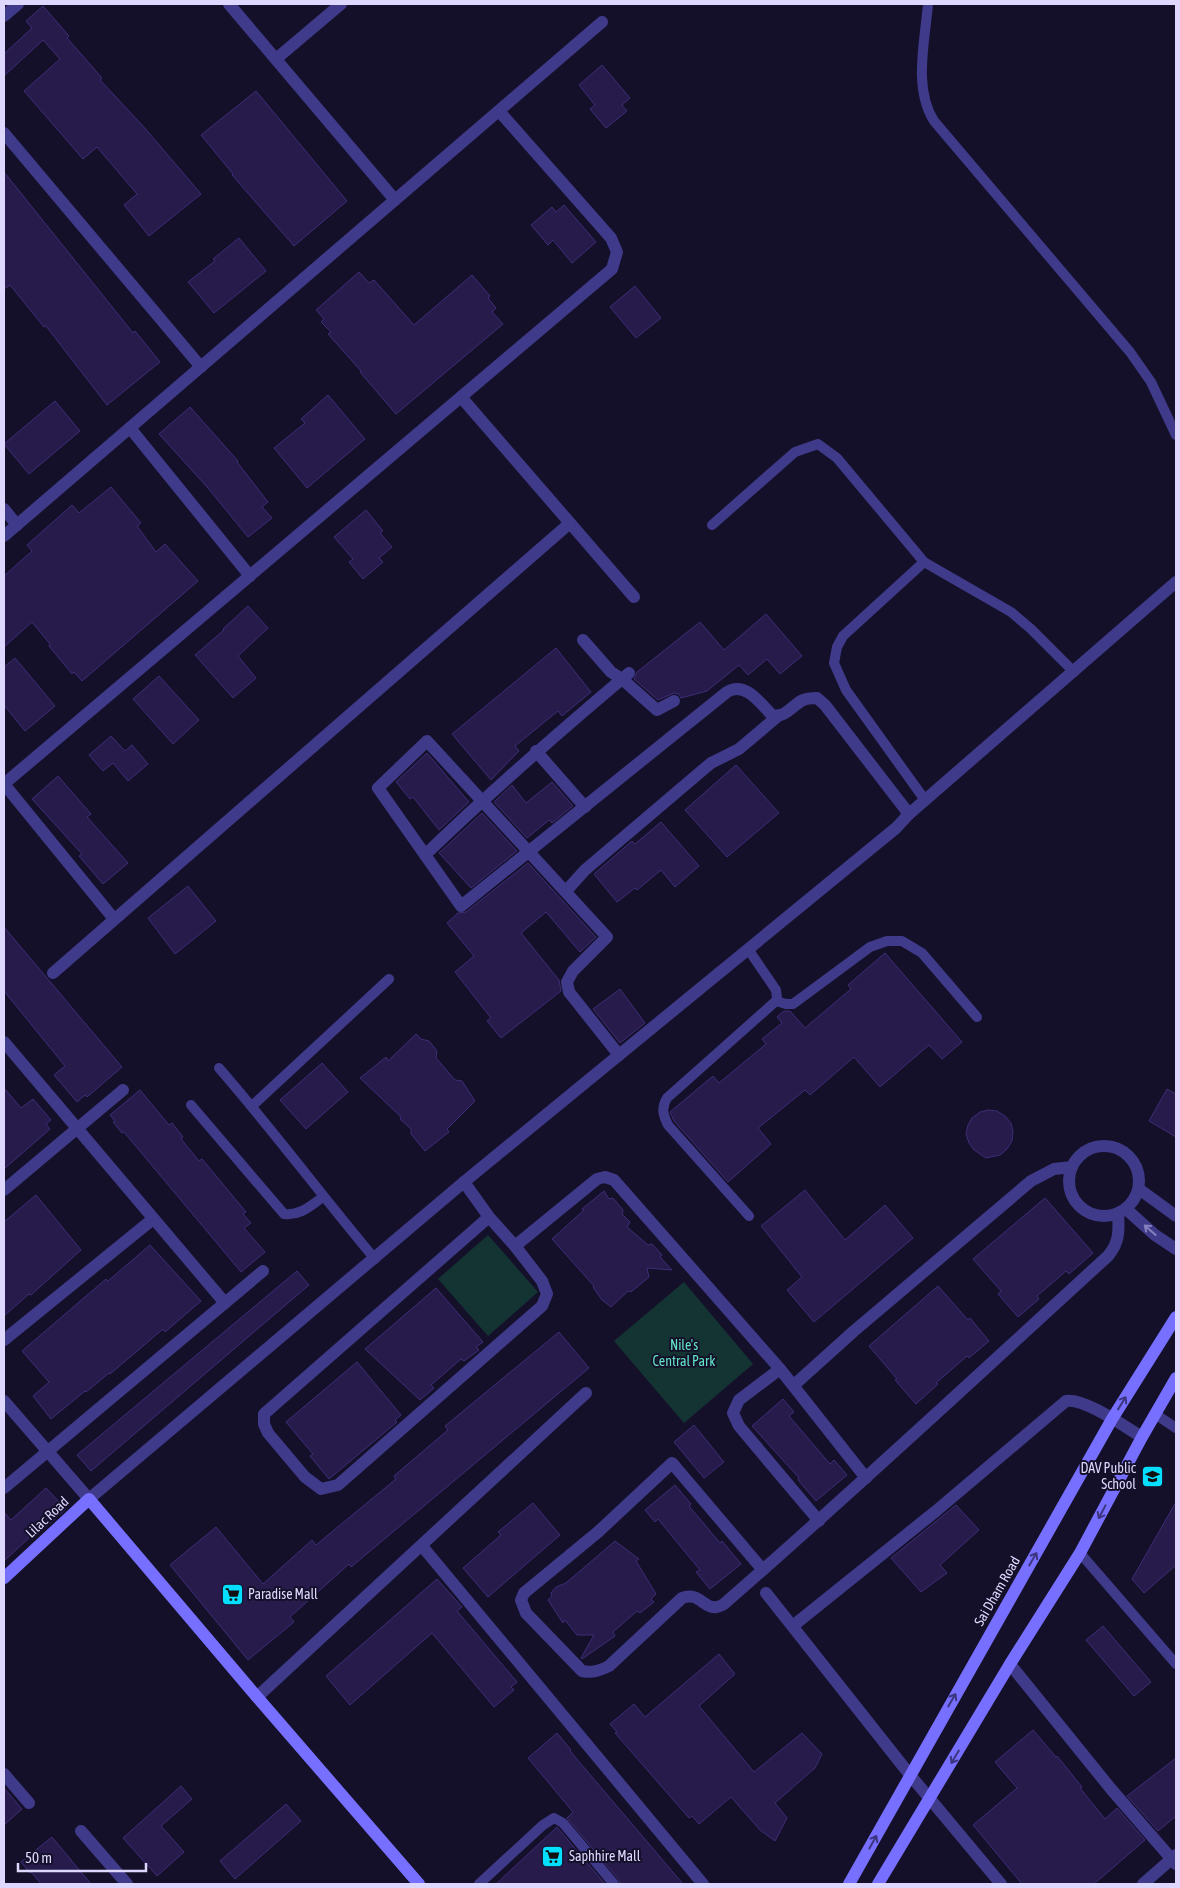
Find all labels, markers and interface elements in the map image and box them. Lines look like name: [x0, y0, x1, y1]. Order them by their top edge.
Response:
one-way arrow: [1144, 1225, 1157, 1236]
park label: Nile's Central Park: [653, 1337, 715, 1369]
one-way arrow: [1118, 1396, 1128, 1410]
place label: DAV Public School: [1080, 1460, 1137, 1492]
school or university icon: DAV Public School: [1140, 1464, 1164, 1488]
street label: Lilac Road: [22, 1493, 72, 1541]
one-way arrow: [1097, 1505, 1107, 1520]
one-way arrow: [1028, 1552, 1038, 1566]
street label: Sai Dham Road: [971, 1553, 1023, 1629]
supermarket icon: Paradise Mall: [220, 1582, 244, 1606]
place label: Paradise Mall: [248, 1586, 318, 1602]
one-way arrow: [948, 1693, 958, 1708]
one-way arrow: [949, 1749, 959, 1763]
one-way arrow: [868, 1835, 878, 1849]
scale bar: [18, 1840, 145, 1872]
supermarket icon: Saphhire Mall: [541, 1844, 565, 1868]
place label: Saphhire Mall: [569, 1848, 641, 1864]
text: 50 m: [25, 1849, 52, 1866]

